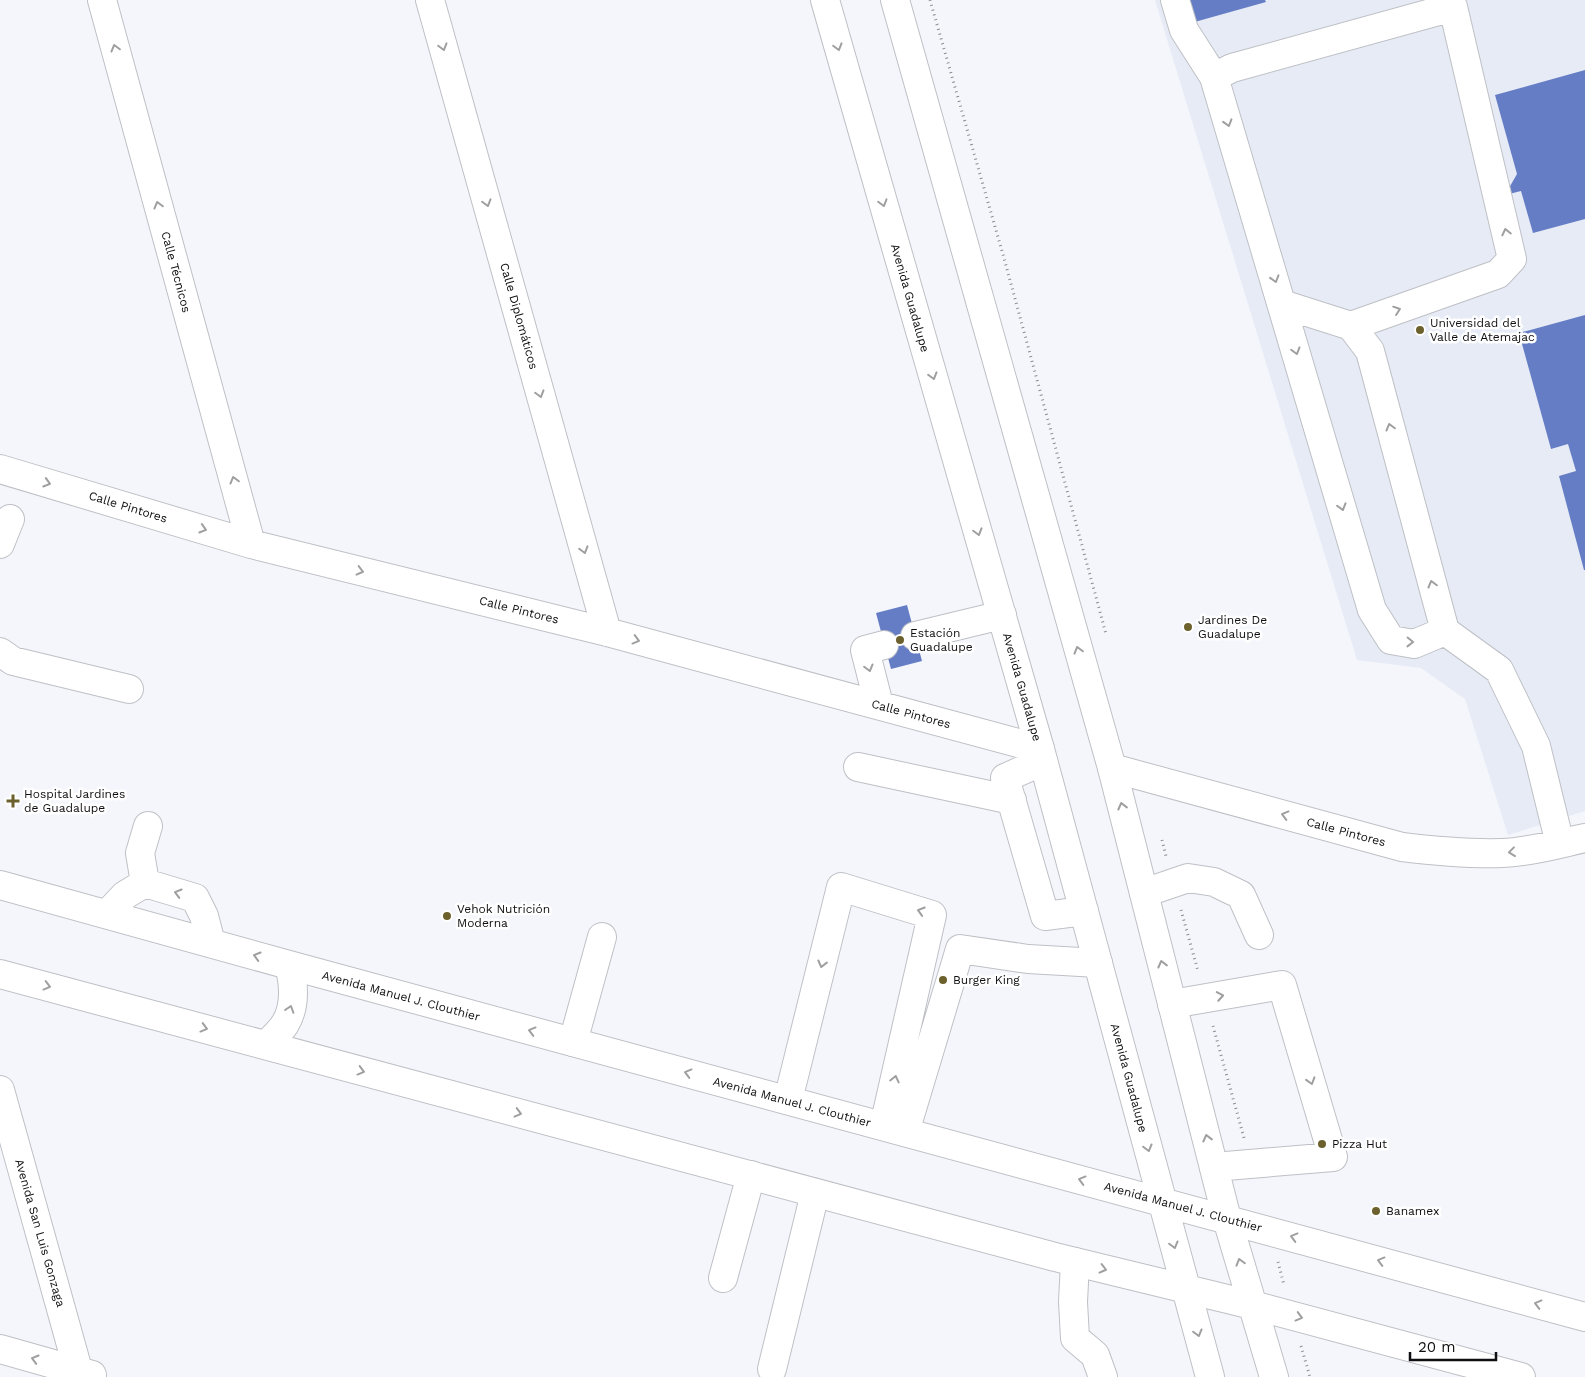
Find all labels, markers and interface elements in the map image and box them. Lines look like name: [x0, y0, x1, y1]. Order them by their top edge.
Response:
one-way arrow: [438, 42, 448, 51]
one-way arrow: [832, 42, 843, 51]
one-way arrow: [110, 44, 121, 53]
one-way arrow: [1222, 119, 1232, 127]
one-way arrow: [482, 199, 492, 207]
one-way arrow: [877, 199, 888, 207]
one-way arrow: [153, 201, 164, 209]
one-way arrow: [1501, 228, 1512, 237]
street label: Calle Técnicos: [158, 230, 194, 314]
street label: Avenida Guadalupe: [888, 242, 932, 354]
street label: Calle Diplomáticos: [497, 261, 541, 371]
one-way arrow: [1269, 274, 1279, 283]
one-way arrow: [1392, 306, 1401, 316]
place label: Universidad del Valle de Atemajac: [1430, 316, 1535, 344]
marker: Universidad del Valle de Atemajac: [1414, 324, 1426, 336]
one-way arrow: [1291, 346, 1301, 355]
one-way arrow: [927, 371, 937, 380]
one-way arrow: [535, 389, 545, 397]
one-way arrow: [1385, 422, 1396, 431]
one-way arrow: [229, 476, 239, 484]
one-way arrow: [42, 478, 50, 488]
street label: Calle Pintores: [87, 488, 169, 526]
one-way arrow: [1336, 502, 1346, 511]
one-way arrow: [198, 524, 206, 534]
one-way arrow: [972, 528, 982, 536]
one-way arrow: [579, 546, 589, 554]
one-way arrow: [355, 565, 364, 576]
one-way arrow: [1427, 579, 1438, 588]
street label: Calle Pintores: [478, 593, 560, 627]
place label: Jardines De Guadalupe: [1198, 613, 1267, 641]
marker: Jardines De Guadalupe: [1182, 621, 1194, 633]
place label: Estación Guadalupe: [910, 626, 973, 654]
street label: Avenida Guadalupe: [1000, 631, 1044, 743]
one-way arrow: [632, 634, 641, 645]
marker: Estación Guadalupe: [894, 634, 906, 646]
one-way arrow: [1406, 637, 1414, 647]
one-way arrow: [1074, 646, 1084, 654]
one-way arrow: [864, 663, 874, 672]
street label: Calle Pintores: [870, 697, 952, 731]
place label: Hospital Jardines de Guadalupe: [24, 787, 125, 815]
marker: Hospital Jardines de Guadalupe: [6, 794, 20, 808]
one-way arrow: [1117, 803, 1127, 811]
one-way arrow: [1281, 811, 1289, 821]
street label: Calle Pintores: [1305, 815, 1387, 849]
one-way arrow: [1508, 846, 1516, 857]
one-way arrow: [174, 889, 182, 899]
place label: Vehok Nutrición Moderna: [457, 902, 550, 930]
one-way arrow: [917, 907, 926, 917]
marker: Vehok Nutrición Moderna: [441, 910, 453, 922]
one-way arrow: [253, 952, 261, 962]
one-way arrow: [1157, 959, 1168, 968]
one-way arrow: [817, 960, 828, 969]
street label: Avenida Manuel J. Clouthier: [320, 968, 482, 1024]
place label: Burger King: [953, 973, 1020, 987]
marker: Burger King: [937, 974, 949, 986]
one-way arrow: [43, 981, 51, 991]
one-way arrow: [1216, 991, 1225, 1001]
one-way arrow: [284, 1005, 294, 1014]
street label: Avenida Guadalupe: [1108, 1022, 1150, 1134]
one-way arrow: [199, 1023, 208, 1033]
one-way arrow: [527, 1026, 536, 1037]
one-way arrow: [356, 1065, 365, 1075]
one-way arrow: [685, 1069, 693, 1079]
street label: Avenida Manuel J. Clouthier: [711, 1074, 873, 1130]
one-way arrow: [889, 1074, 900, 1083]
one-way arrow: [1305, 1076, 1315, 1084]
one-way arrow: [513, 1107, 522, 1118]
one-way arrow: [1202, 1133, 1213, 1142]
place label: Pizza Hut: [1332, 1137, 1387, 1151]
marker: Pizza Hut: [1316, 1138, 1328, 1150]
one-way arrow: [1142, 1143, 1153, 1152]
street label: Avenida San Luis Gonzaga: [12, 1157, 68, 1309]
one-way arrow: [1078, 1175, 1086, 1185]
street label: Avenida Manuel J. Clouthier: [1102, 1179, 1264, 1235]
place label: Banamex: [1386, 1204, 1439, 1218]
marker: Banamex: [1370, 1205, 1382, 1217]
one-way arrow: [1290, 1233, 1298, 1243]
one-way arrow: [1169, 1241, 1179, 1249]
one-way arrow: [1378, 1257, 1386, 1267]
one-way arrow: [1235, 1258, 1245, 1266]
one-way arrow: [1098, 1263, 1107, 1274]
one-way arrow: [1534, 1300, 1543, 1310]
one-way arrow: [1294, 1311, 1303, 1322]
one-way arrow: [1192, 1329, 1203, 1337]
scale bar: [1410, 1330, 1496, 1362]
text: 20 m: [1418, 1338, 1456, 1356]
one-way arrow: [31, 1354, 39, 1364]

